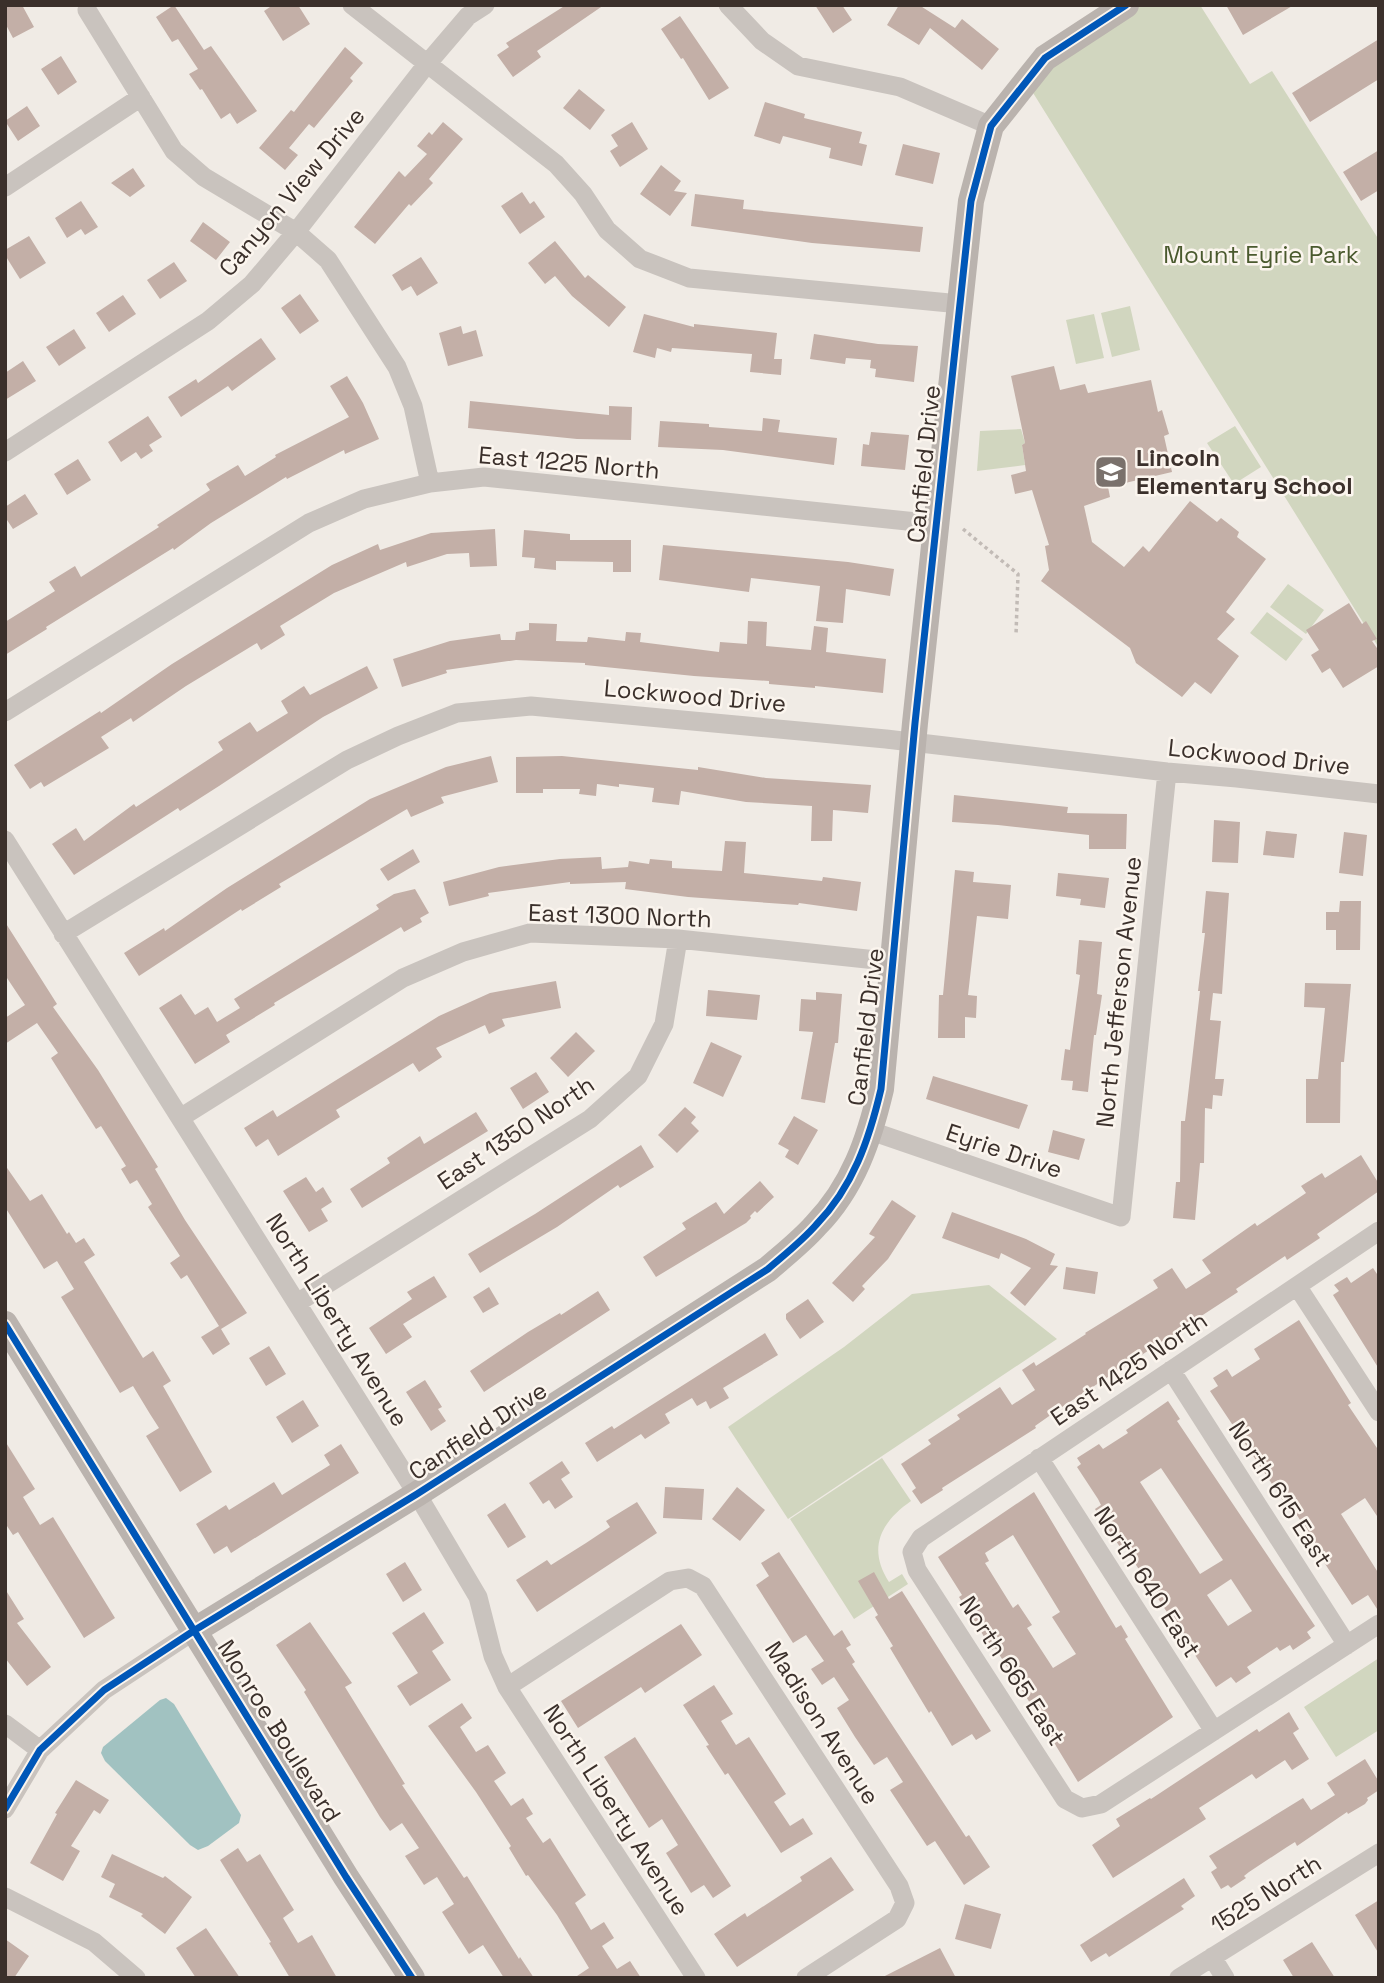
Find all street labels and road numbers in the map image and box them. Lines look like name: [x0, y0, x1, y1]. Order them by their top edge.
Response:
street label: Canyon View Drive: [212, 101, 371, 283]
street label: Canfield Drive: [900, 383, 947, 544]
street label: East 1225 North: [477, 439, 661, 486]
street label: Lockwood Drive: [603, 672, 787, 719]
street label: Lockwood Drive: [1166, 732, 1352, 781]
street label: North Jefferson Avenue: [1089, 855, 1148, 1129]
street label: East 1300 North: [528, 897, 712, 934]
street label: Canfield Drive: [840, 946, 891, 1108]
street label: East 1350 North: [431, 1069, 600, 1197]
street label: Eyrie Drive: [942, 1116, 1066, 1185]
street label: North Liberty Avenue: [259, 1207, 416, 1432]
street label: East 1425 North: [1044, 1305, 1213, 1432]
street label: Canfield Drive: [403, 1374, 553, 1487]
street label: North 615 East: [1222, 1415, 1339, 1572]
street label: North 640 East: [1087, 1500, 1208, 1663]
street label: North 665 East: [953, 1590, 1072, 1751]
street label: Monroe Boulevard: [211, 1634, 348, 1828]
street label: Madison Avenue: [758, 1635, 887, 1810]
street label: North Liberty Avenue: [536, 1698, 696, 1921]
street label: 1525 North: [1205, 1847, 1327, 1940]

